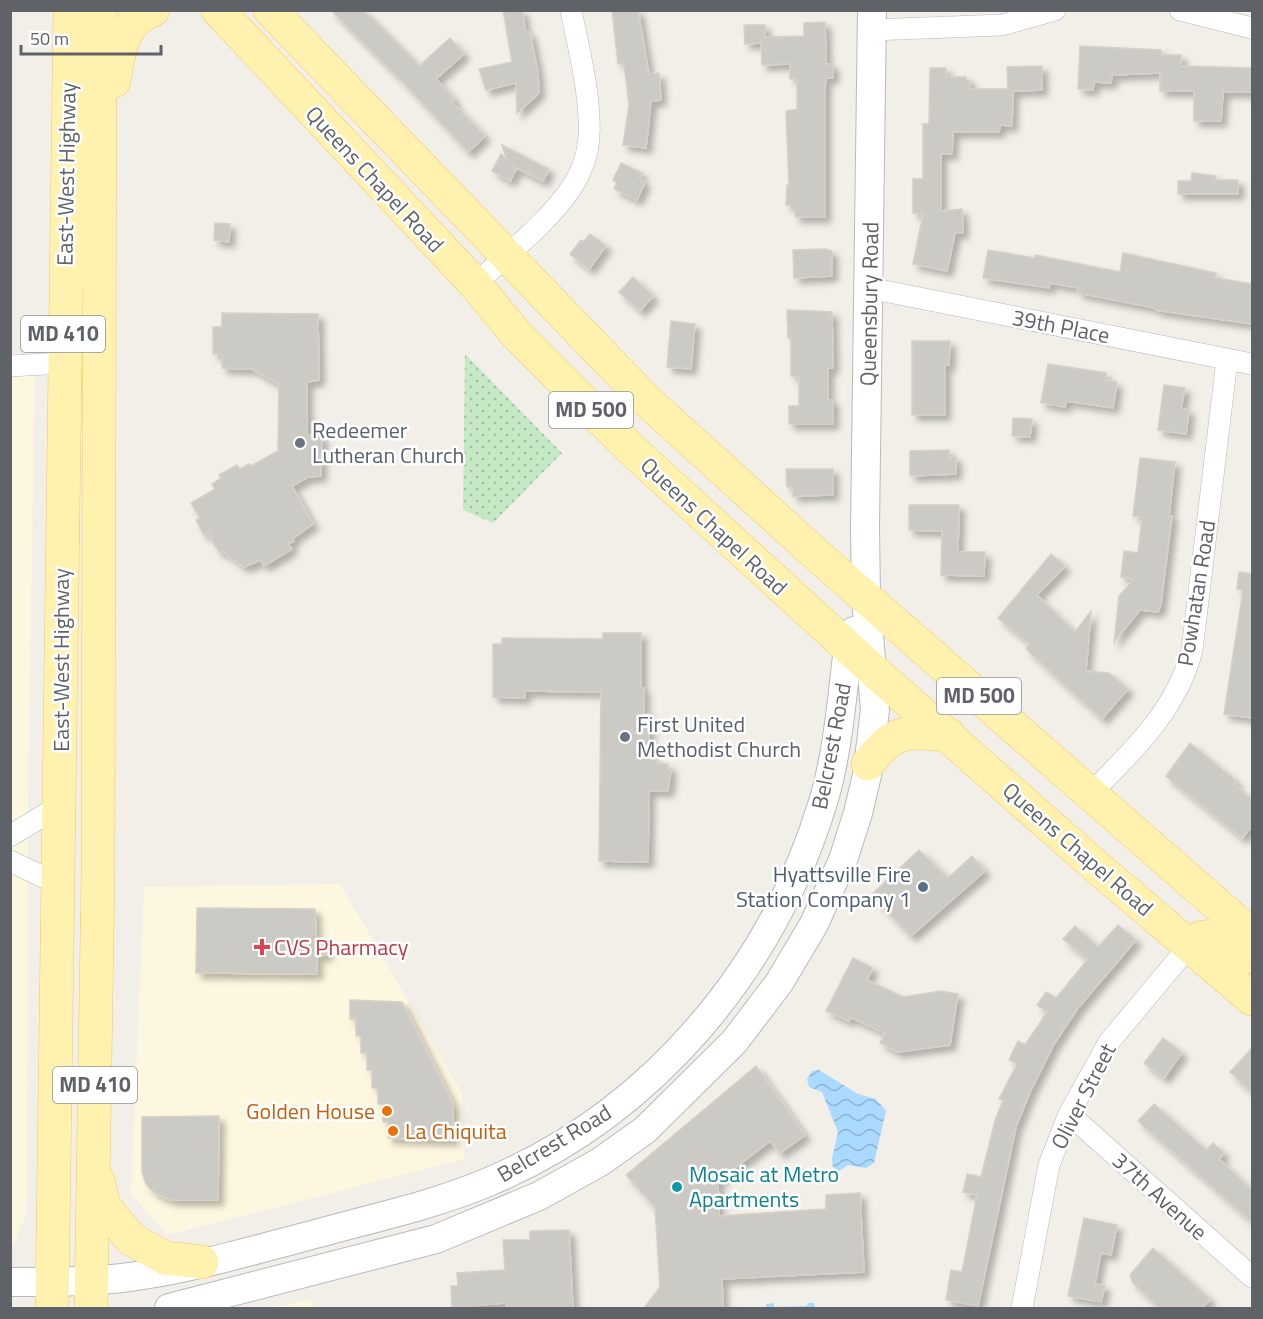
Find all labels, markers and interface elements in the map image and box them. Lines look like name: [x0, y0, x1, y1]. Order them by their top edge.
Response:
scale bar: [21, 18, 160, 56]
text: 50 m: [30, 25, 69, 52]
street label: East-West Highway: [47, 82, 85, 266]
street label: Queens Chapel Road: [298, 98, 452, 260]
street label: Queensbury Road: [851, 221, 887, 387]
street label: 39th Place: [1009, 300, 1113, 352]
road number: MD 410: [21, 316, 105, 352]
road number: MD 500: [549, 392, 633, 428]
place label: Redeemer Lutheran Church: [312, 413, 464, 472]
marker: Redeemer Lutheran Church: [293, 436, 307, 450]
street label: Queens Chapel Road: [633, 449, 795, 603]
street label: Powhatan Road: [1168, 518, 1224, 668]
street label: East-West Highway: [44, 568, 78, 752]
road number: MD 500: [937, 678, 1021, 714]
street label: Belcrest Road: [802, 680, 860, 812]
place label: First United Methodist Church: [637, 707, 801, 766]
marker: First United Methodist Church: [618, 730, 632, 744]
street label: Queens Chapel Road: [995, 774, 1161, 924]
place label: Hyattsville Fire Station Company 1: [736, 857, 911, 916]
marker: Hyattsville Fire Station Company 1: [916, 880, 930, 894]
place label: CVS Pharmacy: [274, 930, 409, 964]
marker: CVS Pharmacy: [255, 940, 269, 954]
street label: Oliver Street: [1042, 1037, 1124, 1155]
road number: MD 410: [53, 1067, 137, 1103]
place label: Golden House: [246, 1094, 375, 1128]
street label: Belcrest Road: [490, 1095, 618, 1191]
marker: Golden House: [380, 1104, 394, 1118]
place label: La Chiquita: [405, 1114, 507, 1148]
marker: La Chiquita: [386, 1124, 400, 1138]
street label: 37th Avenue: [1105, 1144, 1215, 1248]
place label: Mosaic at Metro Apartments: [689, 1157, 839, 1216]
marker: Mosaic at Metro Apartments: [670, 1180, 684, 1194]

